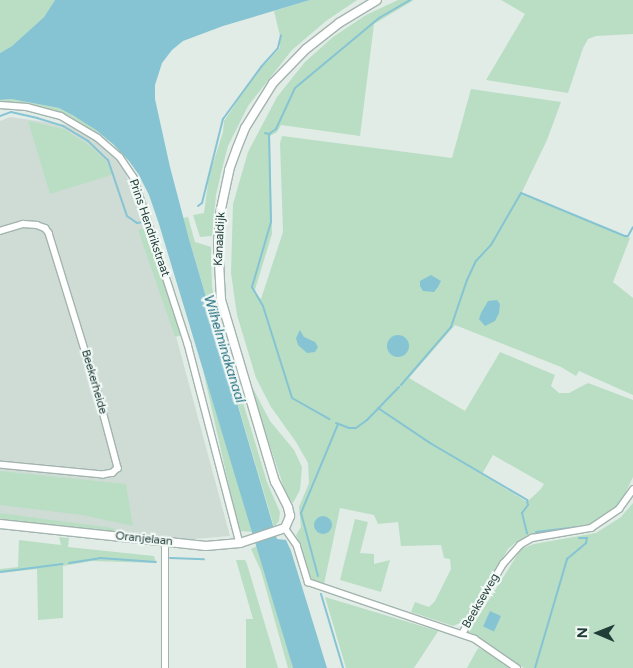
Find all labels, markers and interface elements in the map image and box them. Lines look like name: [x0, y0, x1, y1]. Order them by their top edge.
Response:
street label: Prins Hendrikstraat: [126, 177, 172, 279]
street label: Kanaaldijk: [211, 212, 229, 266]
water label: Wilhelminakanaal: [200, 293, 248, 405]
street label: Beekerheide: [78, 348, 110, 416]
street label: Oranjelaan: [115, 529, 173, 549]
street label: Beekseweg: [459, 571, 503, 631]
north arrow: [573, 608, 623, 658]
text: N: [574, 627, 591, 638]

